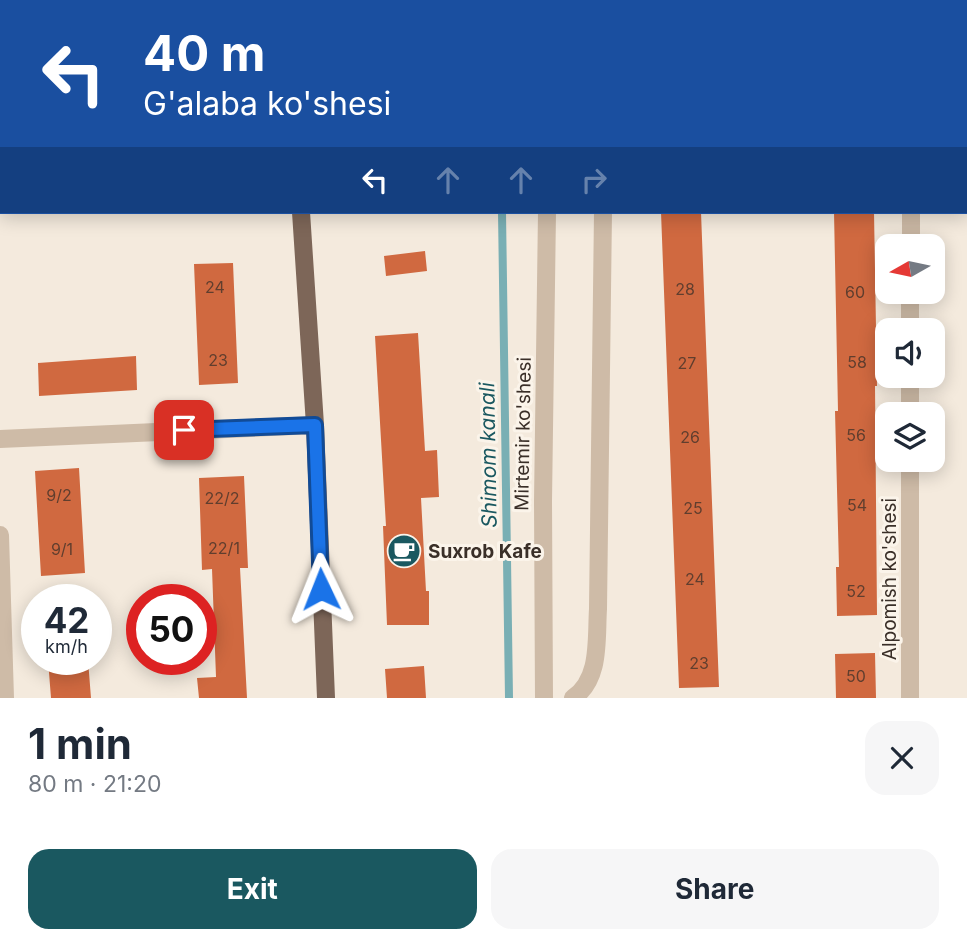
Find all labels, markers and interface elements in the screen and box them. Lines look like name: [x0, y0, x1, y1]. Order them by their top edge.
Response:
text: 40 m: [143, 24, 266, 83]
icon: left: [28, 28, 119, 119]
text: G'alaba ko'shesi: [143, 84, 391, 123]
icon: left: [356, 161, 394, 199]
icon: ahead: [429, 161, 467, 199]
icon: ahead: [502, 161, 540, 199]
icon: right: [575, 161, 613, 199]
north arrow: [875, 234, 945, 304]
map controls: [875, 234, 945, 472]
house number: 24: [205, 277, 225, 297]
house number: 28: [675, 279, 695, 299]
house number: 60: [845, 282, 865, 302]
button: sound: [875, 318, 945, 388]
house number: 23: [208, 350, 228, 370]
house number: 58: [847, 352, 867, 372]
house number: 27: [678, 353, 696, 373]
street label: Mirtemir ko'shesi: [510, 357, 536, 511]
water label: Shimom kanali: [474, 381, 502, 528]
pin: [154, 400, 214, 460]
button: layers: [875, 402, 945, 472]
icon: arrive: [165, 411, 203, 449]
house number: 56: [846, 425, 866, 445]
house number: 26: [680, 427, 700, 447]
house number: 9/2: [46, 485, 72, 505]
house number: 22/2: [204, 488, 240, 508]
house number: 54: [847, 495, 867, 515]
house number: 25: [683, 498, 703, 518]
street label: Alpomish ko'shesi: [878, 498, 901, 660]
cafe icon: Suxrob Kafe: [385, 532, 423, 570]
house number: 22/1: [208, 538, 240, 558]
house number: 9/1: [51, 539, 73, 559]
place label: Suxrob Kafe: [428, 540, 542, 563]
position arrow: [284, 552, 358, 626]
house number: 24: [685, 569, 705, 589]
house number: 52: [846, 581, 866, 601]
speed limit sign: 50: [126, 584, 217, 675]
text: 42: [44, 599, 89, 641]
text: km/h: [45, 636, 88, 657]
house number: 23: [689, 653, 709, 673]
house number: 50: [846, 666, 866, 686]
text: 1 min: [28, 718, 132, 769]
button: close: [865, 721, 939, 795]
text: 80 m · 21:20: [28, 770, 161, 798]
button: Exit: [28, 849, 477, 929]
button: Share: [491, 849, 939, 929]

